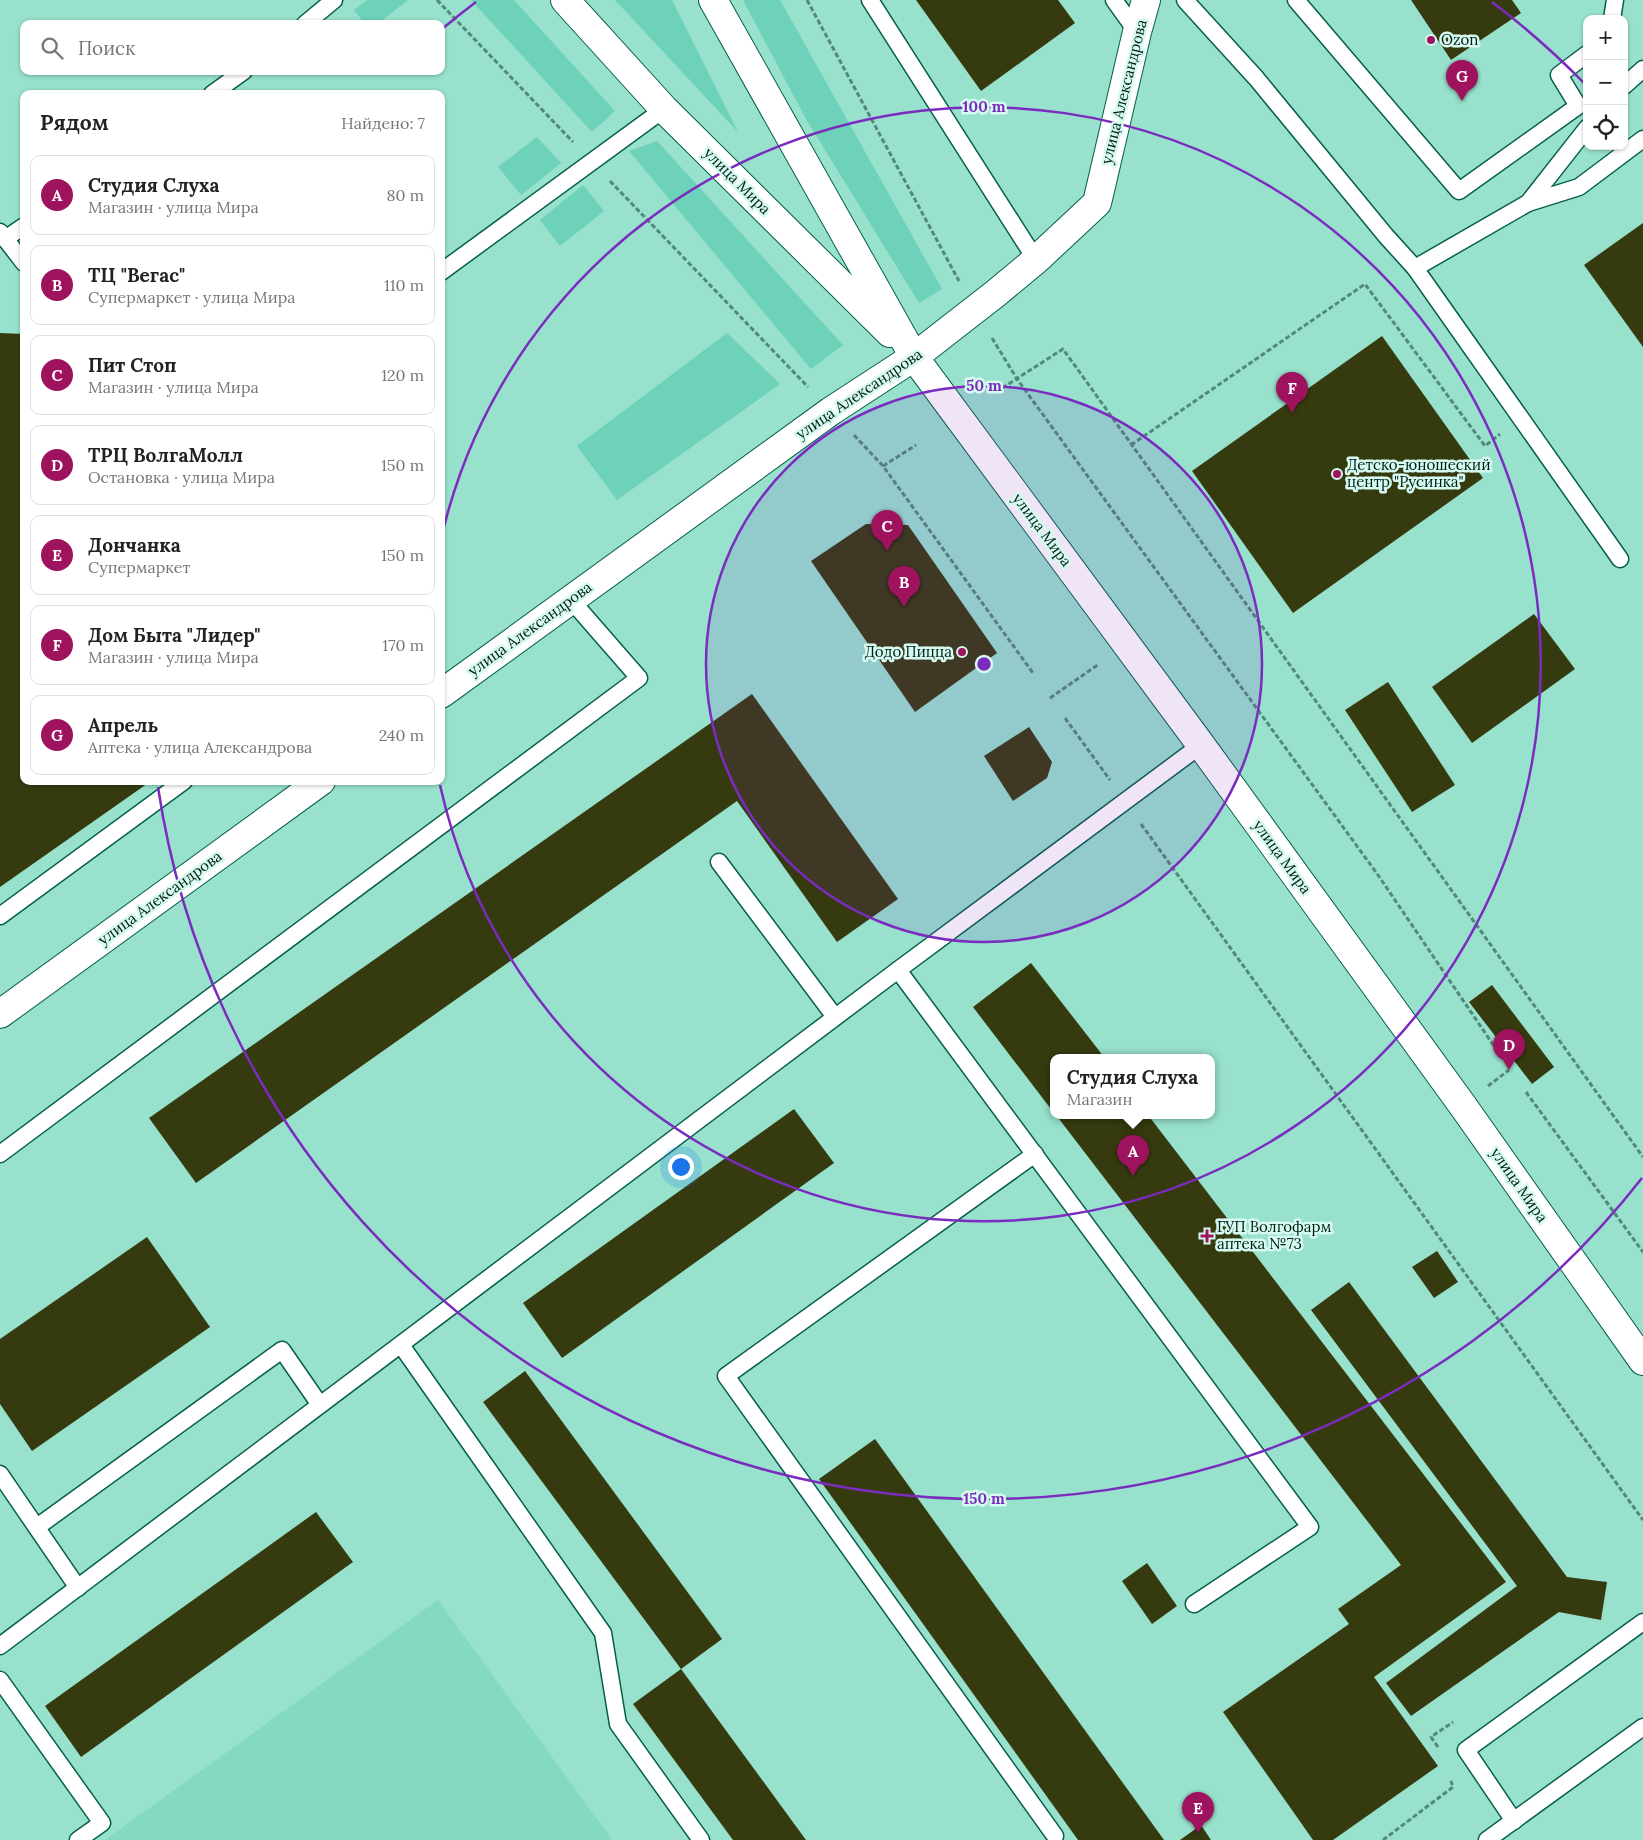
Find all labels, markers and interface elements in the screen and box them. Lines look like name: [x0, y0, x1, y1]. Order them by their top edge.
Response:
map controls: [1583, 15, 1628, 150]
button: +: [1583, 15, 1628, 60]
street label: улица Александрова: [1096, 17, 1151, 166]
search box: [20, 20, 445, 75]
place label: Ozon: [1441, 30, 1478, 49]
icon: search: [38, 34, 66, 62]
marker: Ozon: [1425, 34, 1437, 46]
text: Поиск: [78, 36, 135, 60]
pin: G: [1446, 60, 1478, 101]
button: −: [1583, 60, 1628, 105]
text: 100 m: [963, 97, 1006, 116]
button: locate: [1583, 105, 1628, 150]
text: Рядом: [40, 109, 109, 136]
text: Найдено: 7: [341, 113, 425, 133]
street label: улица Мира: [700, 143, 775, 218]
text: Студия Слуха: [88, 173, 219, 197]
text: A: [52, 185, 62, 205]
text: 80 m: [387, 185, 424, 205]
text: Магазин · улица Мира: [88, 197, 259, 217]
text: ТЦ "Вегас": [88, 263, 185, 287]
text: B: [52, 275, 62, 295]
text: 110 m: [384, 275, 424, 295]
text: Супермаркет · улица Мира: [88, 287, 296, 307]
street label: улица Александрова: [792, 344, 926, 443]
text: Пит Стоп: [88, 353, 177, 377]
text: C: [51, 365, 63, 385]
text: 120 m: [381, 365, 424, 385]
pin: F: [1276, 372, 1308, 413]
text: 50 m: [966, 376, 1002, 395]
text: Магазин · улица Мира: [88, 377, 259, 397]
text: ТРЦ ВолгаМолл: [88, 443, 243, 467]
text: D: [51, 455, 63, 475]
text: 150 m: [381, 455, 424, 475]
place label: Детско-юношеский центр "Русинка": [1347, 455, 1491, 491]
text: Остановка · улица Мира: [88, 467, 275, 487]
marker: Детско-юношеский центр "Русинка": [1331, 468, 1343, 480]
street label: улица Мира: [1009, 489, 1076, 570]
pin: C: [871, 510, 903, 551]
text: Дончанка: [88, 533, 181, 557]
text: E: [52, 545, 62, 565]
text: 150 m: [381, 545, 424, 565]
text: Супермаркет: [88, 557, 190, 577]
pin: B: [888, 566, 920, 607]
street label: улица Александрова: [464, 577, 596, 680]
text: Дом Быта "Лидер": [88, 623, 260, 647]
text: F: [52, 635, 62, 655]
text: 170 m: [382, 635, 424, 655]
place label: Додо Пицца: [864, 642, 952, 661]
marker: Додо Пицца: [956, 646, 968, 658]
text: Магазин · улица Мира: [88, 647, 259, 667]
centre of rings: [975, 655, 993, 673]
text: Апрель: [88, 713, 158, 737]
text: G: [51, 725, 63, 745]
text: 240 m: [379, 725, 424, 745]
text: Аптека · улица Александрова: [88, 737, 312, 757]
street label: улица Мира: [1249, 816, 1316, 898]
street label: улица Александрова: [94, 846, 226, 949]
pin: D: [1493, 1029, 1525, 1070]
popup: [1050, 1054, 1215, 1119]
text: Студия Слуха: [1067, 1065, 1198, 1089]
text: Магазин: [1067, 1089, 1132, 1109]
pin: A: [1117, 1135, 1149, 1176]
street label: улица Мира: [1487, 1144, 1552, 1226]
your location: [668, 1154, 694, 1180]
place label: ГУП Волгофарм аптека №73: [1217, 1217, 1332, 1253]
marker: ГУП Волгофарм аптека №73: [1201, 1230, 1213, 1242]
text: 150 m: [963, 1489, 1005, 1508]
pin: E: [1182, 1792, 1214, 1833]

